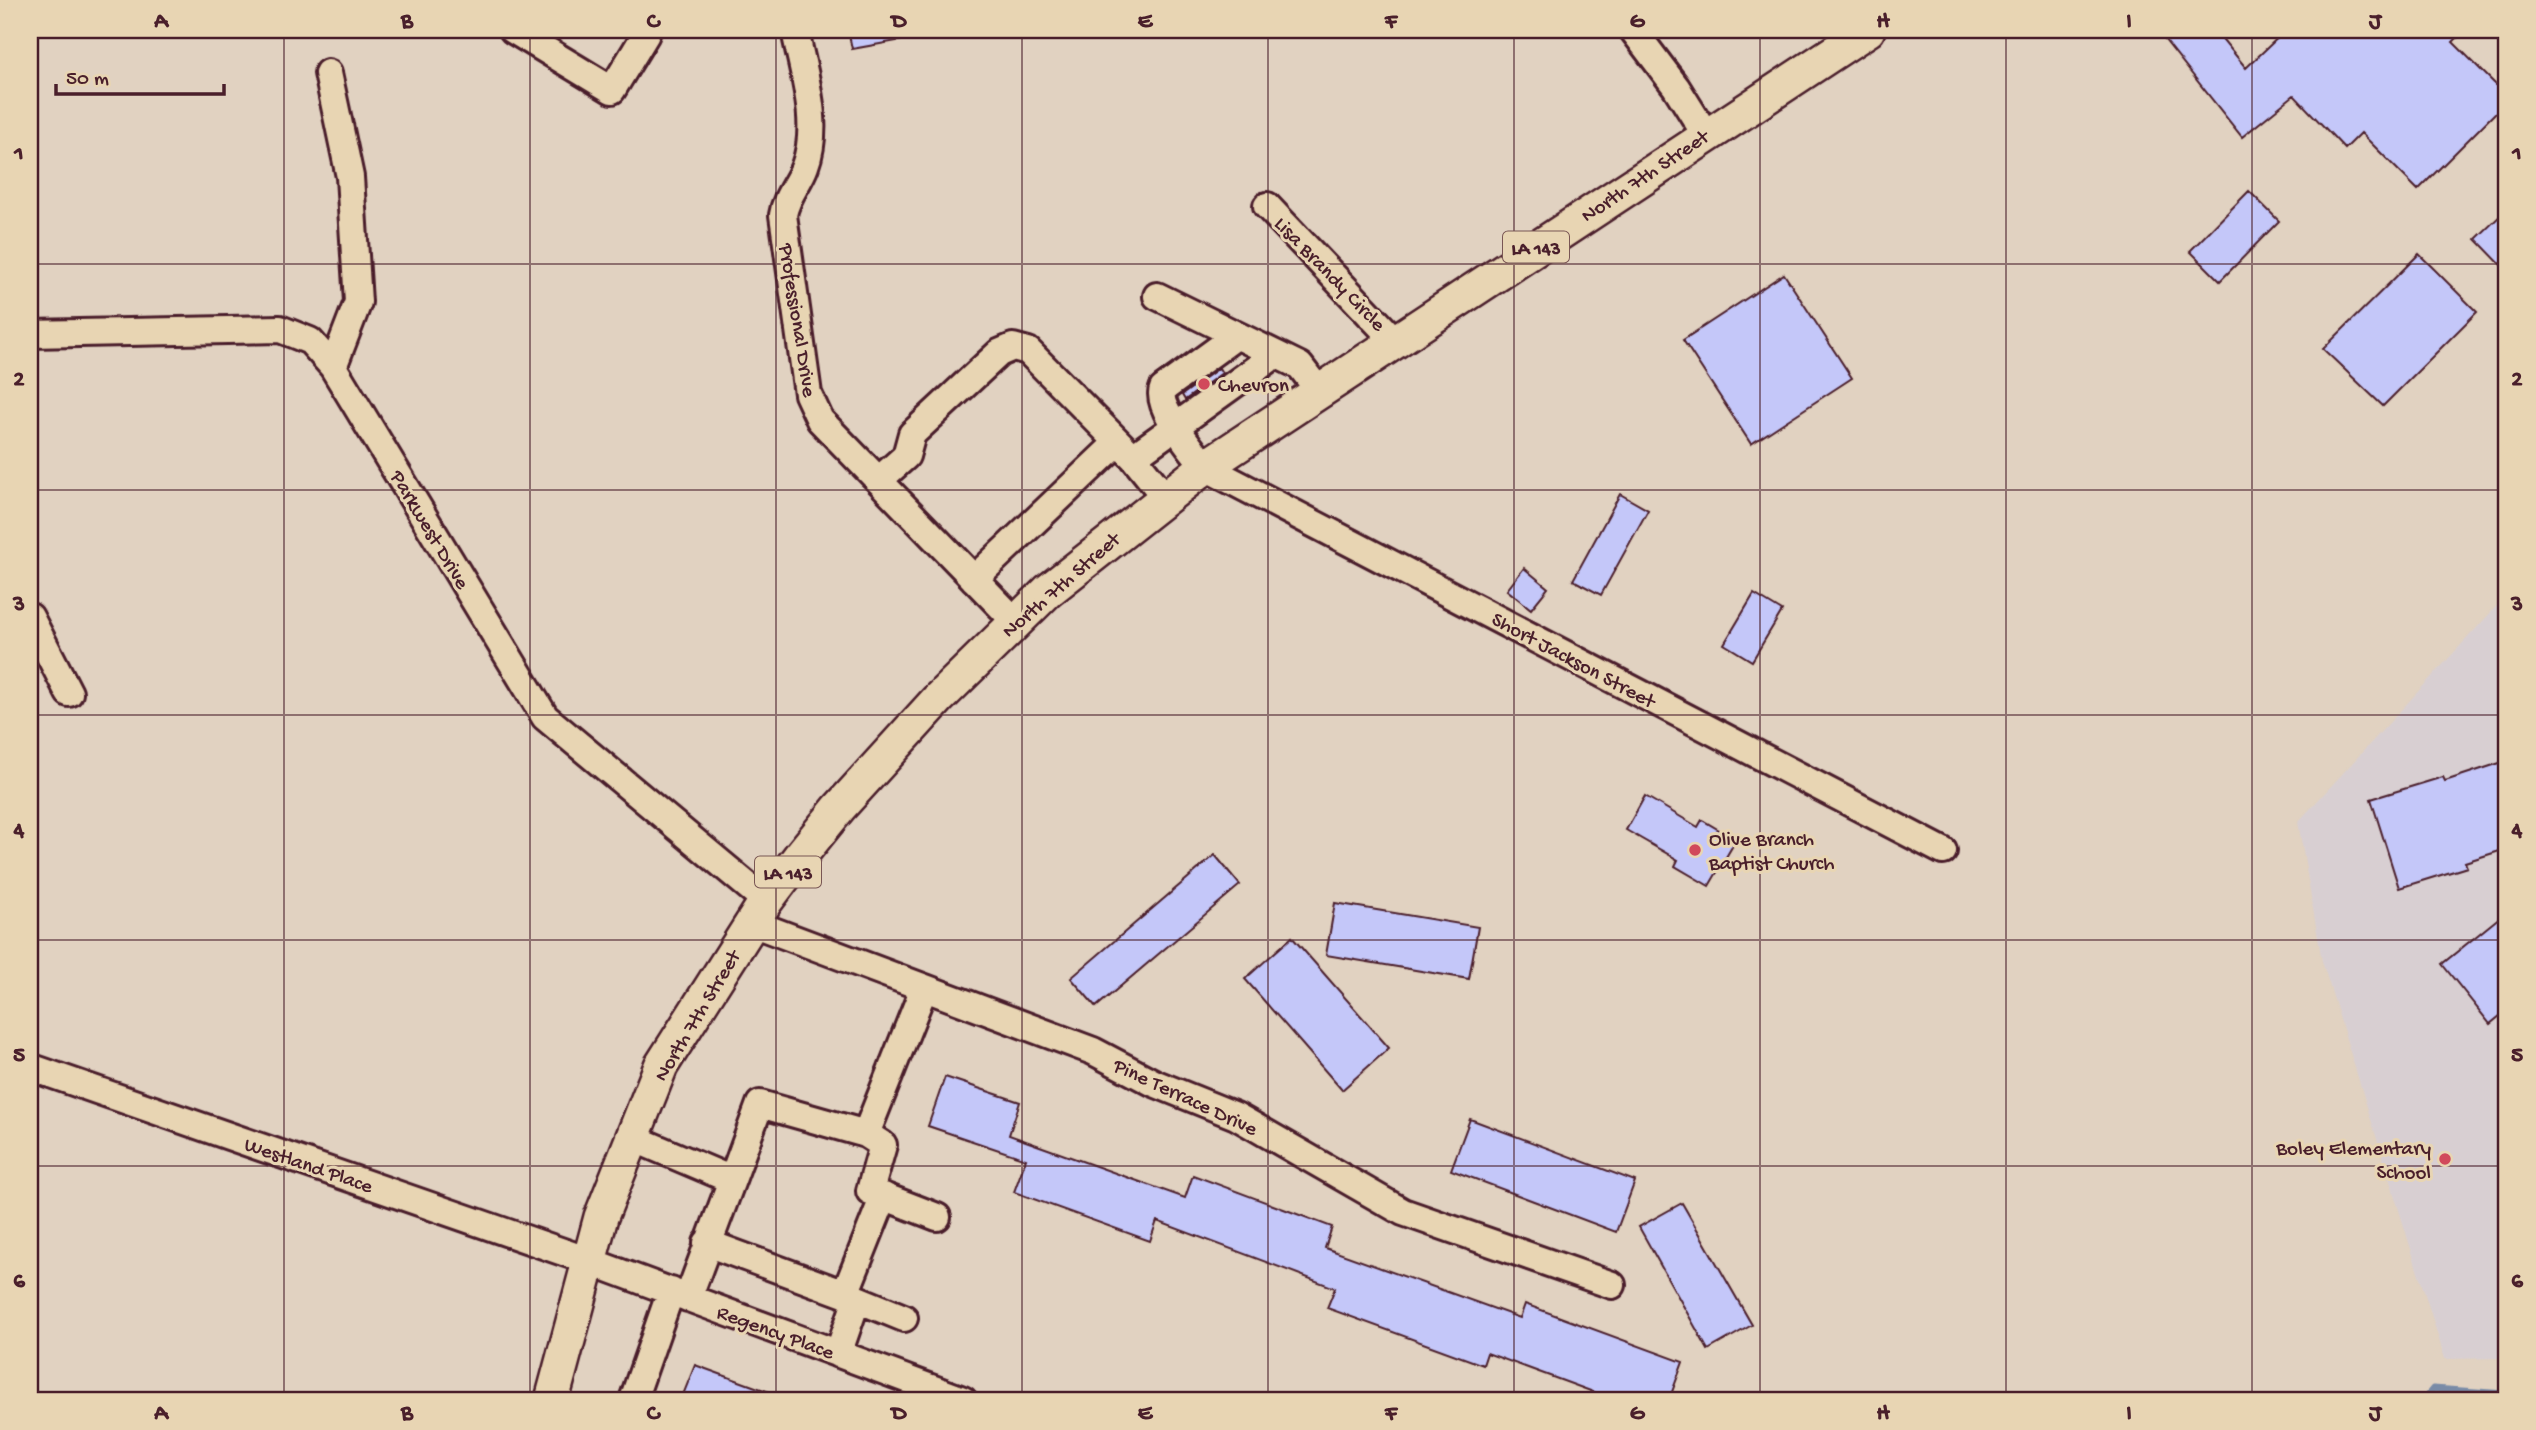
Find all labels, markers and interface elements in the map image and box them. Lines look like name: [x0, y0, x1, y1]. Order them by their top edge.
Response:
text: A: [153, 9, 169, 36]
text: B: [400, 9, 414, 36]
text: C: [647, 9, 662, 36]
text: D: [890, 9, 908, 36]
text: E: [1138, 9, 1154, 36]
text: F: [1384, 9, 1399, 36]
text: G: [1630, 9, 1646, 36]
text: H: [1876, 9, 1890, 36]
text: I: [2126, 9, 2132, 36]
text: J: [2368, 9, 2383, 36]
scale bar: [56, 52, 224, 96]
text: 50 m: [66, 68, 109, 93]
street label: North 7th Street: [1577, 125, 1717, 230]
text: 1: [13, 141, 24, 168]
text: 1: [2511, 141, 2522, 168]
street label: Lisa Brandy Circle: [1267, 213, 1390, 339]
road number: LA 143: [1503, 232, 1569, 262]
street label: Professional Drive: [771, 241, 820, 400]
text: 2: [13, 367, 25, 394]
text: 2: [2511, 367, 2523, 394]
place label: Chevron: [1218, 375, 1289, 400]
marker: Chevron: [1196, 376, 1212, 392]
street label: Parkwest Drive: [382, 466, 474, 596]
street label: North 7th Street: [998, 527, 1128, 645]
text: 3: [12, 592, 25, 619]
text: 3: [2510, 592, 2523, 619]
street label: Short Jackson Street: [1486, 608, 1661, 717]
text: 4: [13, 818, 25, 845]
text: 4: [2511, 818, 2523, 845]
place label: Olive Branch Baptist Church: [1708, 829, 1835, 878]
marker: Olive Branch Baptist Church: [1687, 842, 1703, 858]
road number: LA 143: [755, 856, 821, 888]
street label: North 7th Street: [650, 945, 749, 1087]
text: 5: [13, 1043, 25, 1070]
text: 5: [2511, 1043, 2523, 1070]
street label: Pine Terrace Drive: [1108, 1054, 1262, 1144]
street label: Westland Place: [240, 1134, 377, 1201]
place label: Boley Elementary School: [2275, 1138, 2431, 1187]
marker: Boley Elementary School: [2437, 1151, 2453, 1167]
text: 6: [13, 1269, 26, 1296]
text: 6: [2511, 1269, 2524, 1296]
street label: Regency Place: [713, 1302, 838, 1367]
text: A: [153, 1401, 169, 1428]
text: B: [400, 1401, 414, 1428]
text: C: [647, 1401, 662, 1428]
text: D: [890, 1401, 908, 1428]
text: E: [1138, 1401, 1154, 1428]
text: F: [1384, 1401, 1399, 1428]
text: G: [1630, 1401, 1646, 1428]
text: H: [1876, 1401, 1890, 1428]
text: I: [2126, 1401, 2132, 1428]
text: J: [2368, 1401, 2383, 1428]

